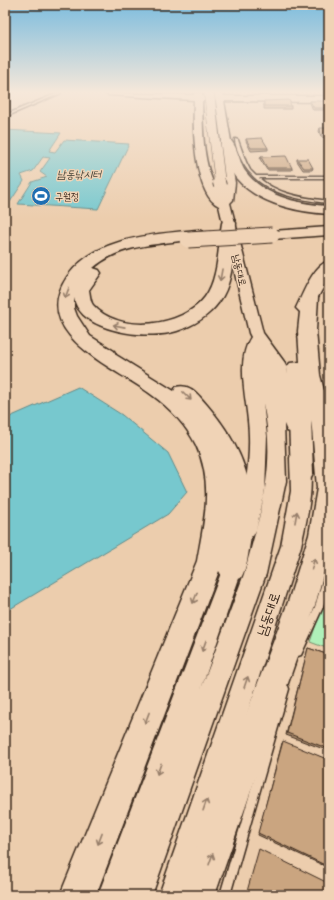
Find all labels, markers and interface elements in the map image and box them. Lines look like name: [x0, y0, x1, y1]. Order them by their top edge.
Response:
water label: 남동낚시터: [57, 166, 102, 184]
sports icon: 구월정: [30, 185, 52, 207]
place label: 구월정: [55, 189, 79, 205]
street label: 남동대로: [228, 253, 250, 288]
one-way arrow: [217, 268, 225, 281]
one-way arrow: [63, 287, 70, 300]
one-way arrow: [113, 322, 126, 330]
one-way arrow: [182, 391, 192, 401]
one-way arrow: [293, 511, 301, 524]
one-way arrow: [310, 557, 317, 570]
street label: 남동대로: [251, 589, 287, 639]
one-way arrow: [191, 591, 199, 603]
one-way arrow: [200, 640, 207, 653]
one-way arrow: [243, 675, 250, 688]
one-way arrow: [143, 712, 151, 724]
one-way arrow: [155, 762, 163, 774]
one-way arrow: [201, 799, 209, 811]
one-way arrow: [95, 833, 103, 845]
one-way arrow: [208, 853, 216, 865]

